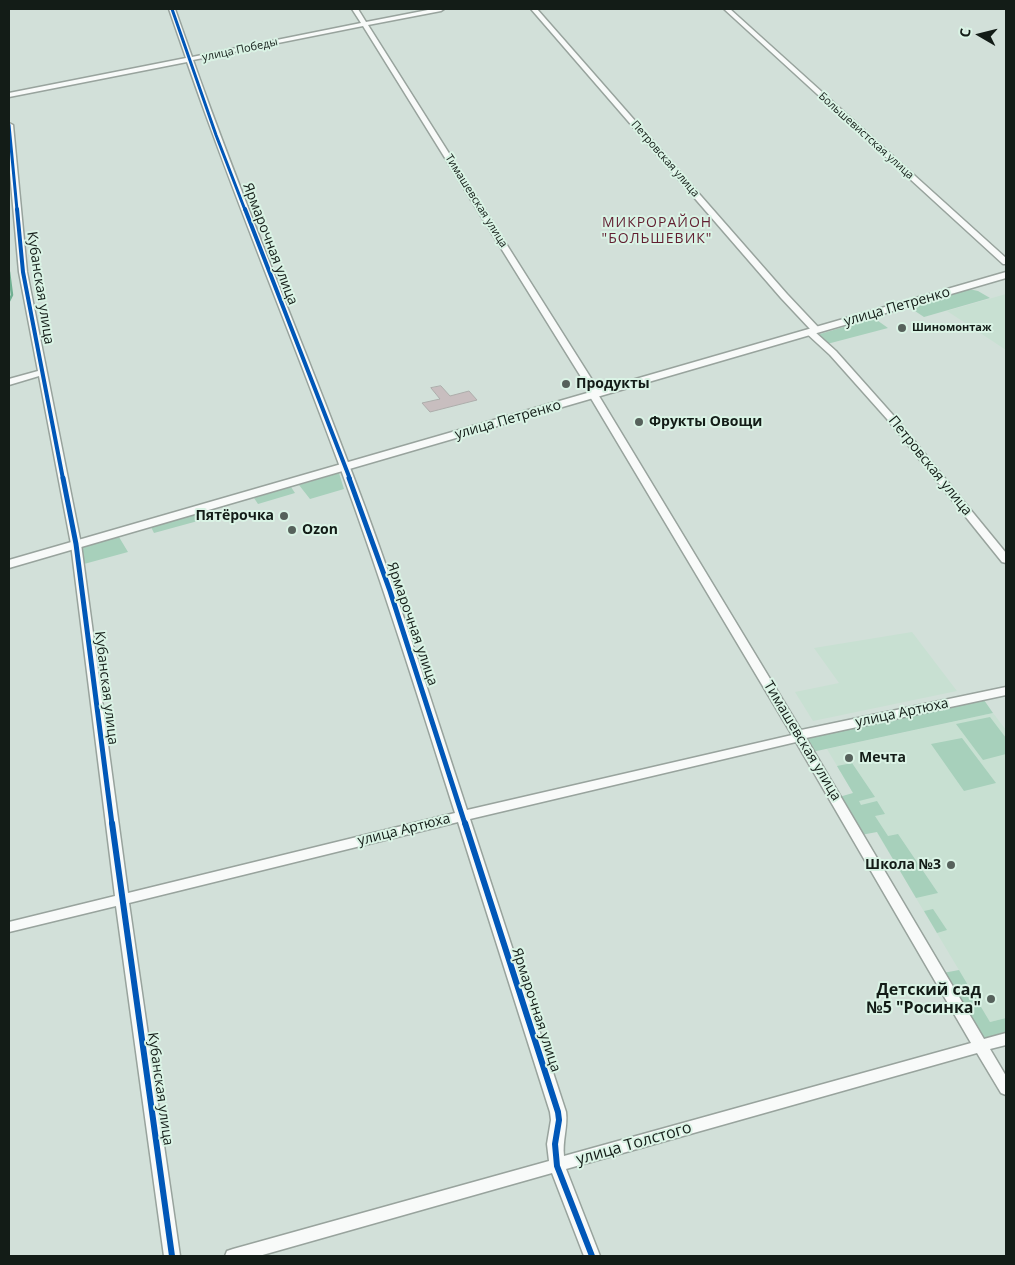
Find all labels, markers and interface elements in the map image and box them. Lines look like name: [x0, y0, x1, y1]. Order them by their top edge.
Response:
north arrow: [955, 10, 1005, 60]
text: С: [955, 27, 975, 39]
street label: улица Победы: [201, 36, 279, 64]
street label: Большевистская улица: [816, 90, 916, 182]
street label: Петровская улица: [628, 118, 702, 200]
street label: Тимашевская улица: [442, 152, 510, 250]
street label: Ярмарочная улица: [239, 181, 301, 307]
district label: МИКРОРАЙОН "БОЛЬШЕВИК": [600, 215, 714, 248]
street label: Кубанская улица: [23, 230, 57, 346]
street label: улица Петренко: [842, 284, 952, 330]
place label: Шиномонтаж: [912, 321, 992, 335]
marker: Шиномонтаж: [896, 322, 908, 334]
place label: Продукты: [576, 376, 650, 392]
marker: Продукты: [560, 378, 572, 390]
street label: улица Петренко: [453, 397, 563, 443]
street label: Петровская улица: [885, 413, 975, 519]
place label: Фрукты Овощи: [649, 414, 762, 430]
marker: Фрукты Овощи: [633, 416, 645, 428]
place label: Пятёрочка: [195, 508, 274, 524]
marker: Пятёрочка: [278, 510, 290, 522]
place label: Ozon: [302, 522, 338, 538]
marker: Ozon: [286, 524, 298, 536]
street label: Ярмарочная улица: [383, 560, 441, 688]
street label: Кубанская улица: [91, 630, 121, 746]
street label: Тимашевская улица: [760, 678, 844, 804]
street label: улица Артюха: [854, 695, 950, 731]
place label: Мечта: [859, 750, 906, 766]
marker: Мечта: [843, 752, 855, 764]
street label: улица Артюха: [356, 810, 452, 850]
place label: Школа №3: [865, 857, 941, 873]
marker: Школа №3: [945, 859, 957, 871]
street label: Ярмарочная улица: [508, 946, 564, 1074]
place label: Детский сад №5 "Росинка": [866, 980, 981, 1018]
marker: Детский сад №5 "Росинка": [985, 993, 997, 1005]
street label: Кубанская улица: [144, 1031, 176, 1147]
street label: улица Толстого: [574, 1118, 694, 1170]

